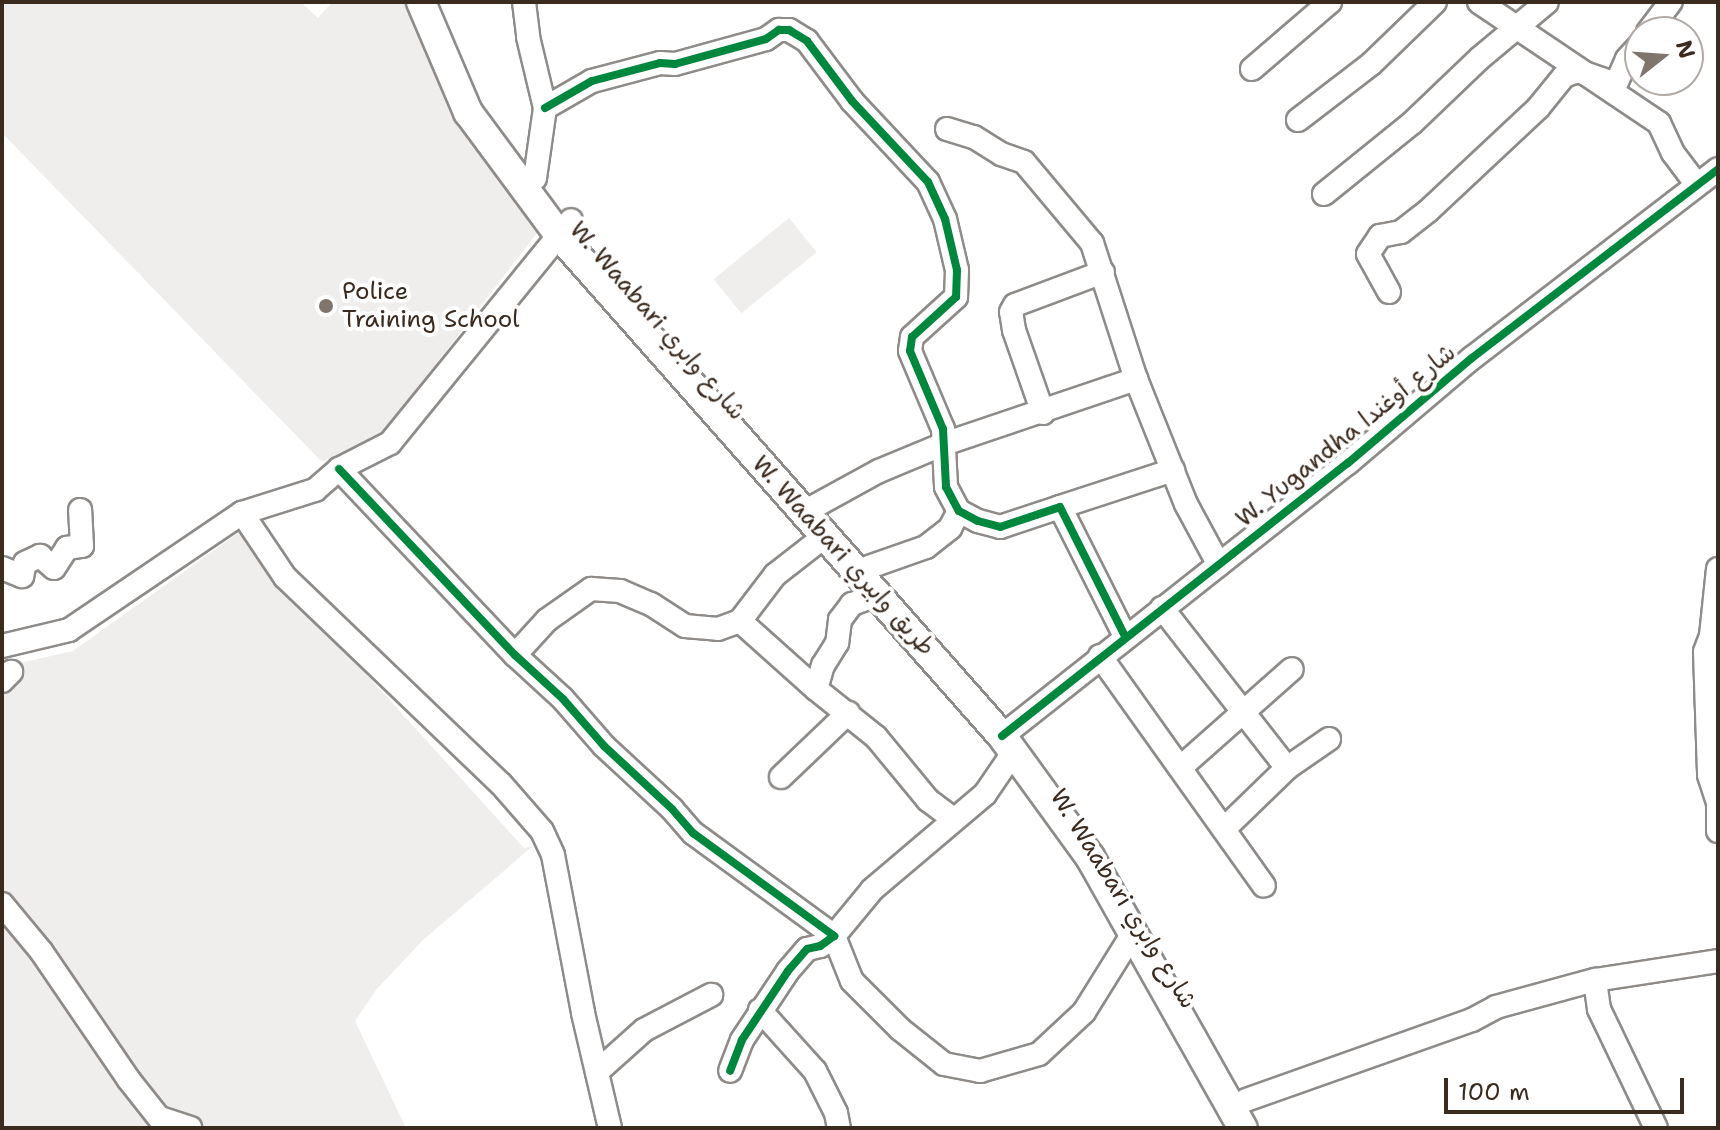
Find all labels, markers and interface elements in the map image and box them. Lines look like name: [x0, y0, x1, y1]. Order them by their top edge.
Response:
north arrow: [1624, 16, 1704, 96]
text: N: [1669, 37, 1702, 62]
street label: W. Waabari شارع وابري: [563, 216, 751, 426]
place label: Police Training School: [342, 278, 519, 334]
marker: Police Training School: [317, 297, 335, 315]
street label: W. Yugandha شارع أوغندا: [1230, 338, 1462, 534]
street label: W. Waabari طريق وابيري: [746, 450, 940, 662]
street label: W. Waabari شارع وابري: [1044, 784, 1202, 1014]
scale bar: [1448, 1062, 1688, 1112]
text: 100 m: [1458, 1076, 1530, 1108]

